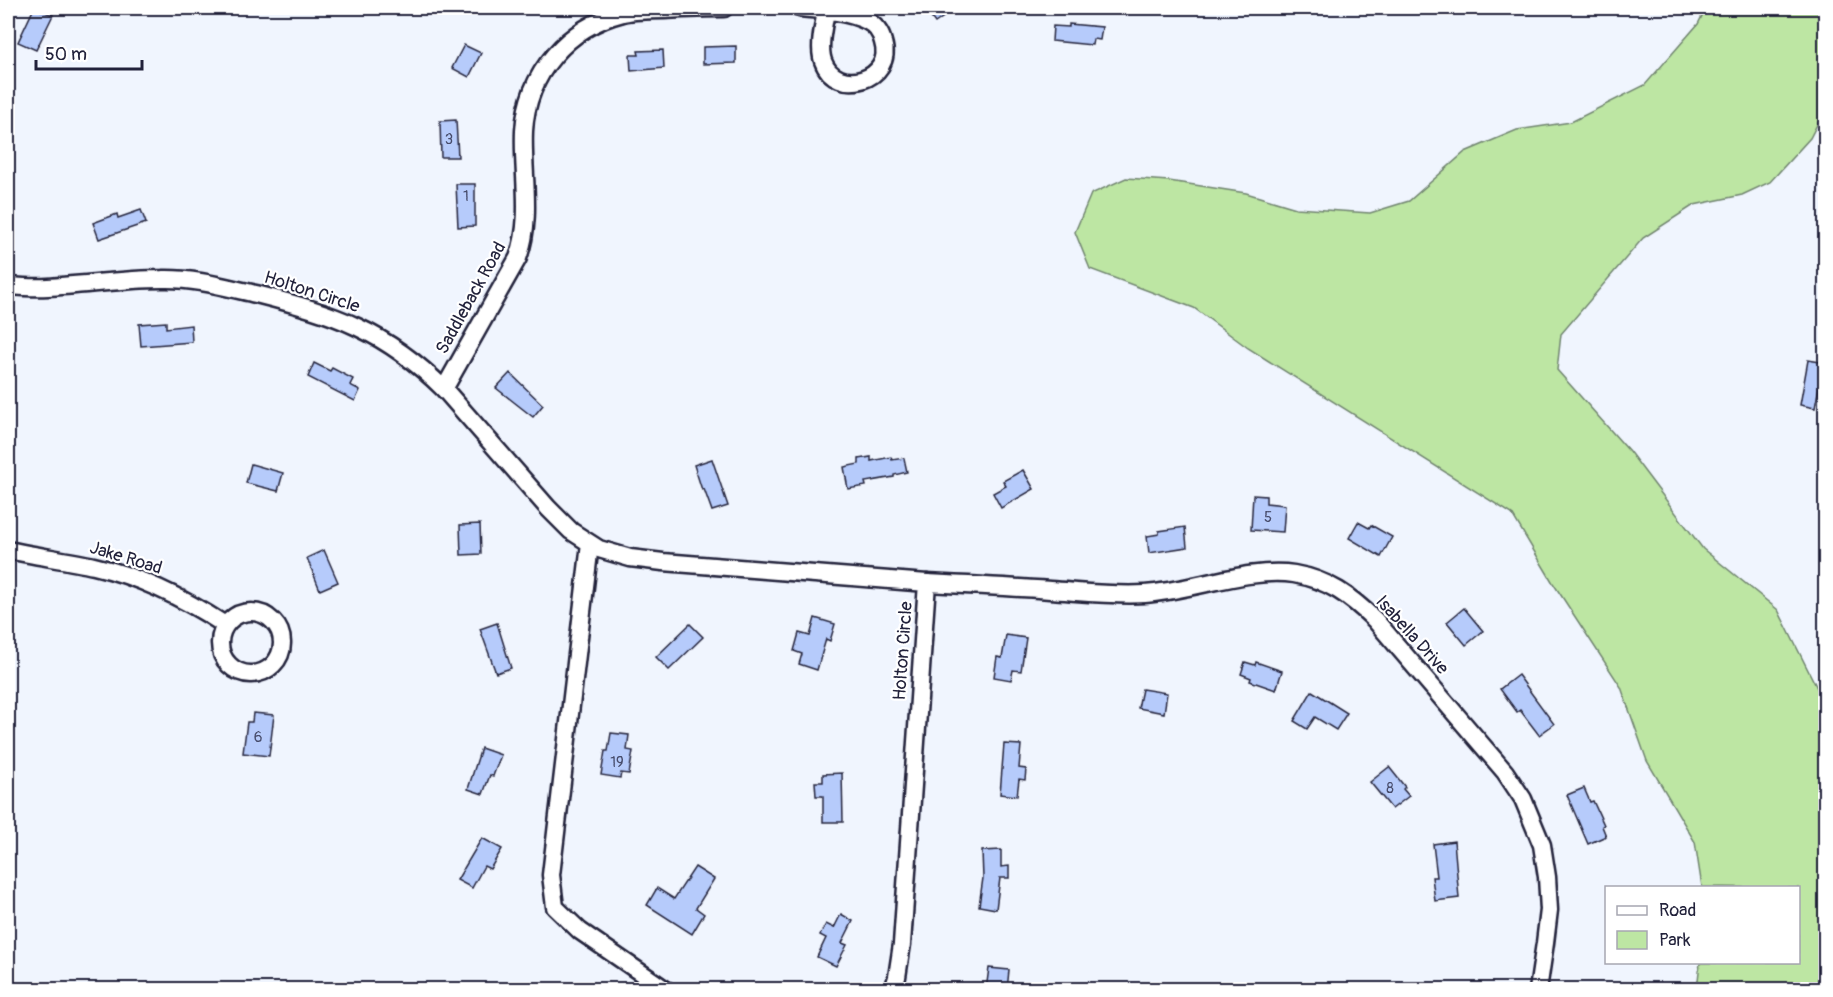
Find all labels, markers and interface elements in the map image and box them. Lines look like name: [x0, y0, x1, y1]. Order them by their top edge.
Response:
scale bar: [36, 33, 142, 71]
text: 50 m: [45, 43, 87, 66]
house number: 3: [445, 130, 453, 149]
house number: 1: [463, 187, 469, 206]
street label: Saddleback Road: [431, 238, 511, 358]
street label: Holton Circle: [261, 266, 363, 318]
house number: 5: [1264, 508, 1272, 527]
street label: Jake Road: [87, 536, 165, 580]
street label: Isabella Drive: [1371, 591, 1454, 679]
street label: Holton Circle: [888, 601, 918, 701]
house number: 6: [254, 728, 262, 747]
house number: 19: [610, 753, 624, 772]
house number: 8: [1386, 779, 1394, 798]
legend: [1605, 886, 1800, 964]
text: Road: [1659, 899, 1696, 922]
text: Park: [1659, 929, 1691, 952]

